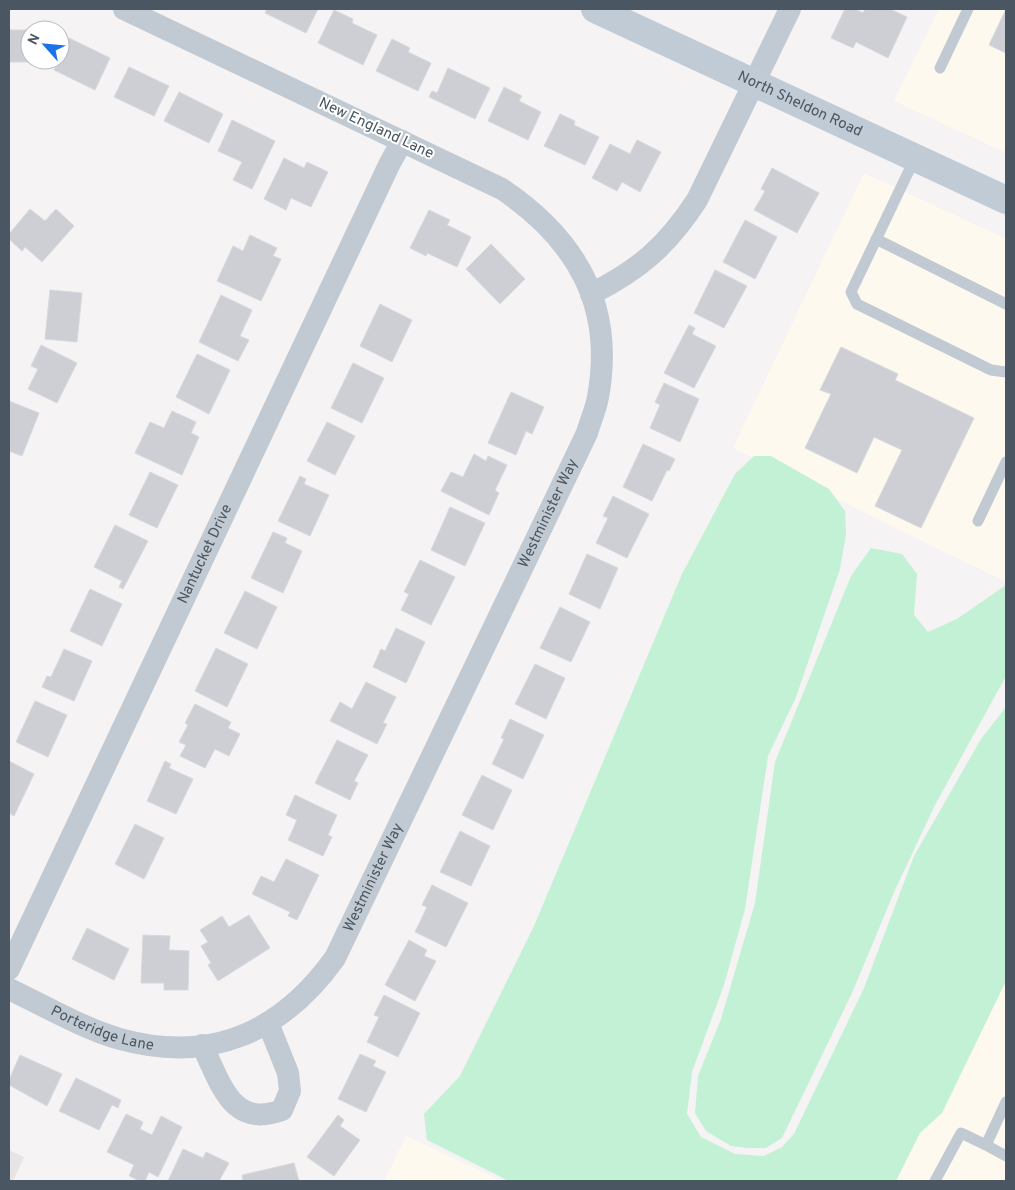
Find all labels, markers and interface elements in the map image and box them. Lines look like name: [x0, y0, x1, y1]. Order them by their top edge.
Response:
north arrow: [20, 20, 70, 70]
text: N: [25, 31, 45, 48]
street label: North Sheldon Road: [734, 67, 865, 141]
street label: New England Lane: [315, 94, 437, 164]
street label: Westminister Way: [514, 456, 583, 571]
street label: Nantucket Drive: [173, 501, 237, 607]
street label: Westminister Way: [339, 820, 408, 935]
street label: Porteridge Lane: [47, 1002, 155, 1055]

